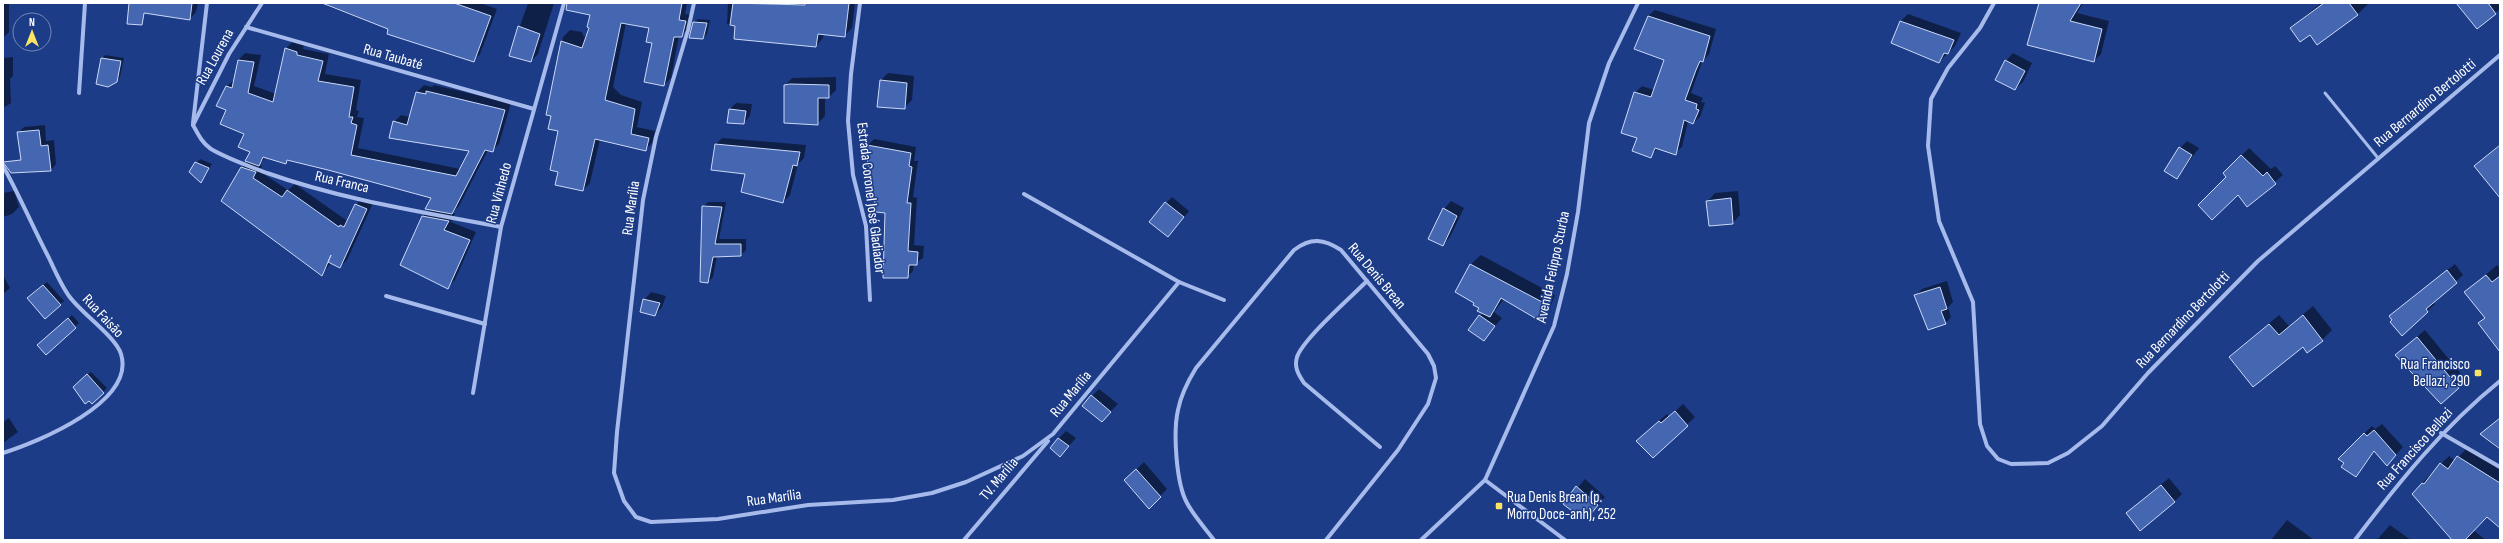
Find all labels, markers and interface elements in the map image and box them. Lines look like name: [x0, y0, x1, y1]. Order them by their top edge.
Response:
north arrow: [12, 12, 52, 52]
text: N: [29, 16, 35, 29]
street label: Rua Lourena: [192, 25, 238, 89]
street label: Rua Taubaté: [361, 39, 425, 75]
street label: Rua Bernardino Bertolotti: [2370, 55, 2480, 151]
street label: Estrada Coronel José Gladiador: [852, 121, 890, 276]
street label: Rua Vinhedo: [482, 160, 516, 226]
street label: Rua Franca: [313, 167, 371, 197]
street label: Rua Marília: [618, 179, 644, 236]
street label: Avenida Felippo Sturba: [1532, 209, 1574, 326]
street label: Rua Denis Brean: [1344, 239, 1410, 313]
street label: Rua Bernardino Bertolotti: [2132, 267, 2234, 372]
street label: Rua Faisão: [78, 290, 128, 342]
place label: Rua Francisco Bellazi, 290: [2400, 355, 2470, 391]
street label: Rua Marília: [1046, 367, 1096, 421]
marker: Rua Francisco Bellazi, 290: [2473, 368, 2483, 378]
street label: Rua Francisco Bellazi: [2373, 404, 2457, 494]
street label: TV. Marilia: [976, 453, 1023, 504]
street label: Rua Marília: [746, 485, 803, 511]
place label: Rua Denis Brean (p. Morro Doce-anh), 252: [1507, 488, 1616, 524]
marker: Rua Denis Brean (p. Morro Doce-anh), 252: [1494, 501, 1504, 511]

